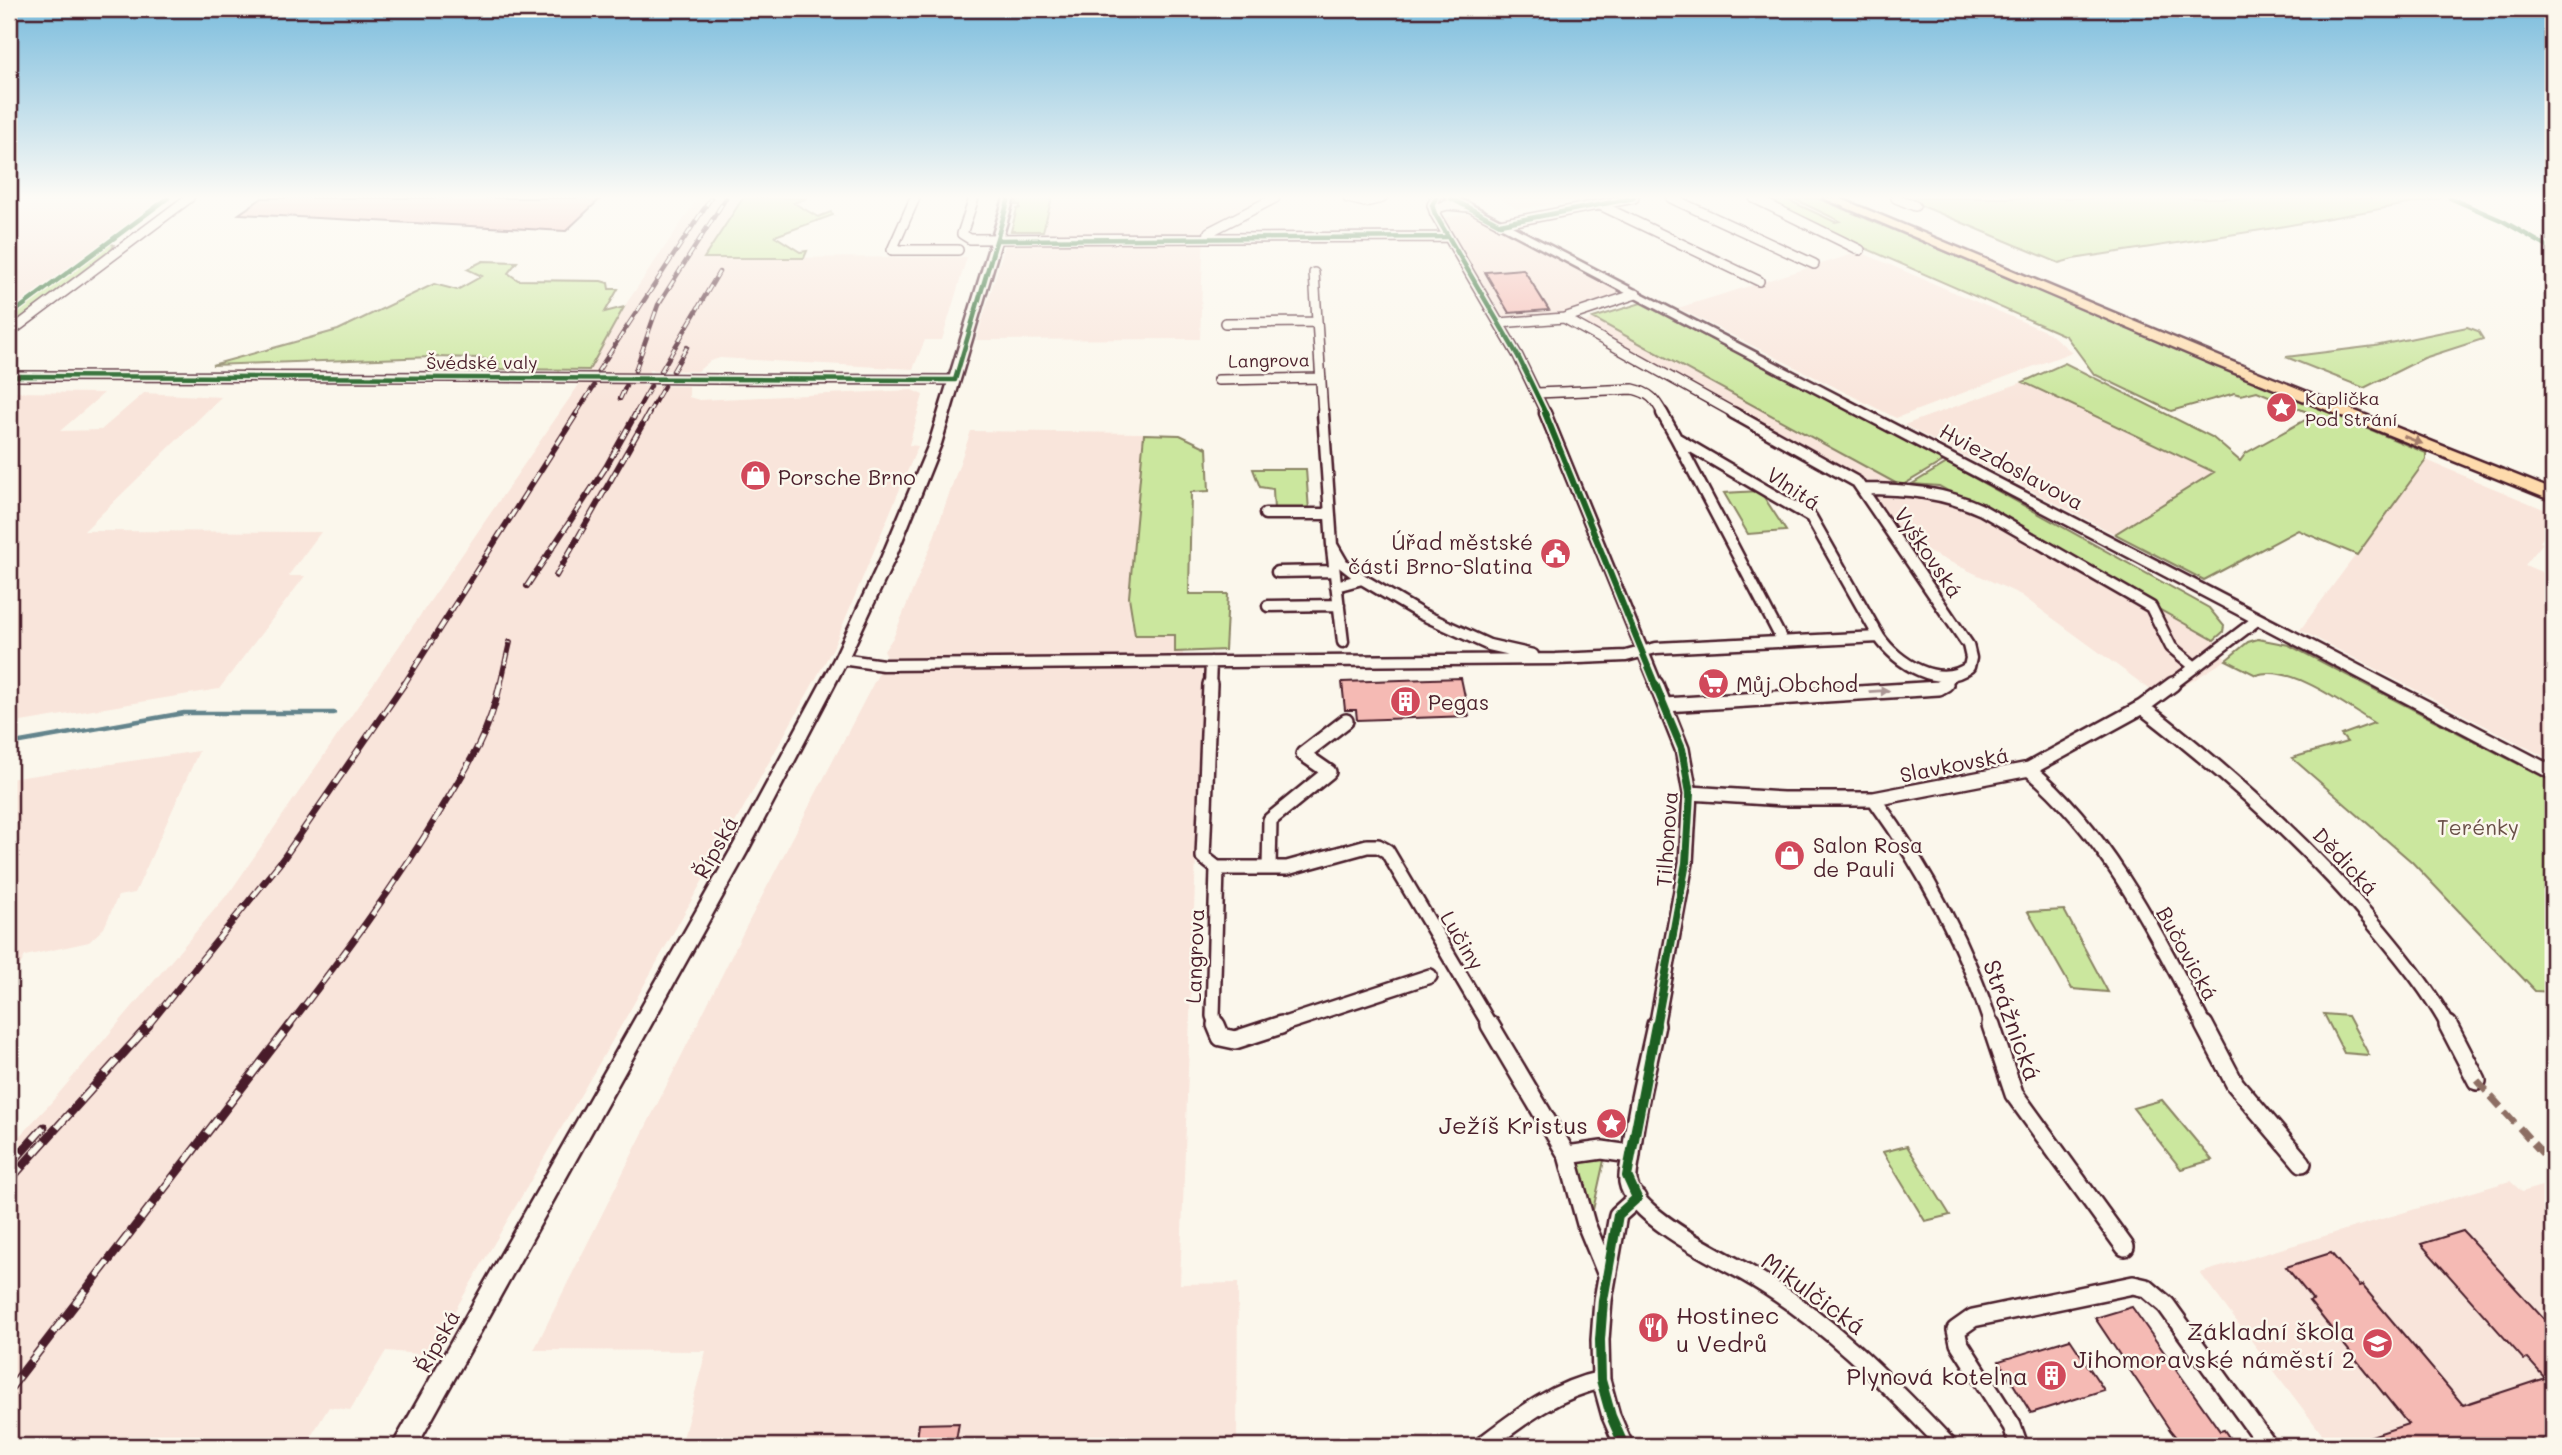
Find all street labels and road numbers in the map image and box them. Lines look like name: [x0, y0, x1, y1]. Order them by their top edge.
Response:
street label: Langrova: [1228, 347, 1310, 373]
street label: Švédské valy: [426, 350, 538, 374]
street label: Hviezdoslavova: [1935, 417, 2089, 515]
street label: Vlnitá: [1762, 460, 1826, 516]
street label: Vyškovská: [1889, 501, 1969, 603]
street label: Slavkovská: [1897, 740, 2011, 788]
street label: Tilhonova: [1649, 790, 1683, 888]
street label: Řípská: [687, 811, 743, 883]
street label: Dědická: [2308, 821, 2384, 901]
street label: Bučovická: [2151, 901, 2225, 1005]
street label: Lučiny: [1435, 906, 1491, 974]
street label: Langrova: [1179, 908, 1209, 1004]
street label: Strážnická: [1977, 955, 2049, 1085]
street label: Mikulčická: [1756, 1245, 1872, 1341]
street label: Řípská: [409, 1305, 465, 1377]

